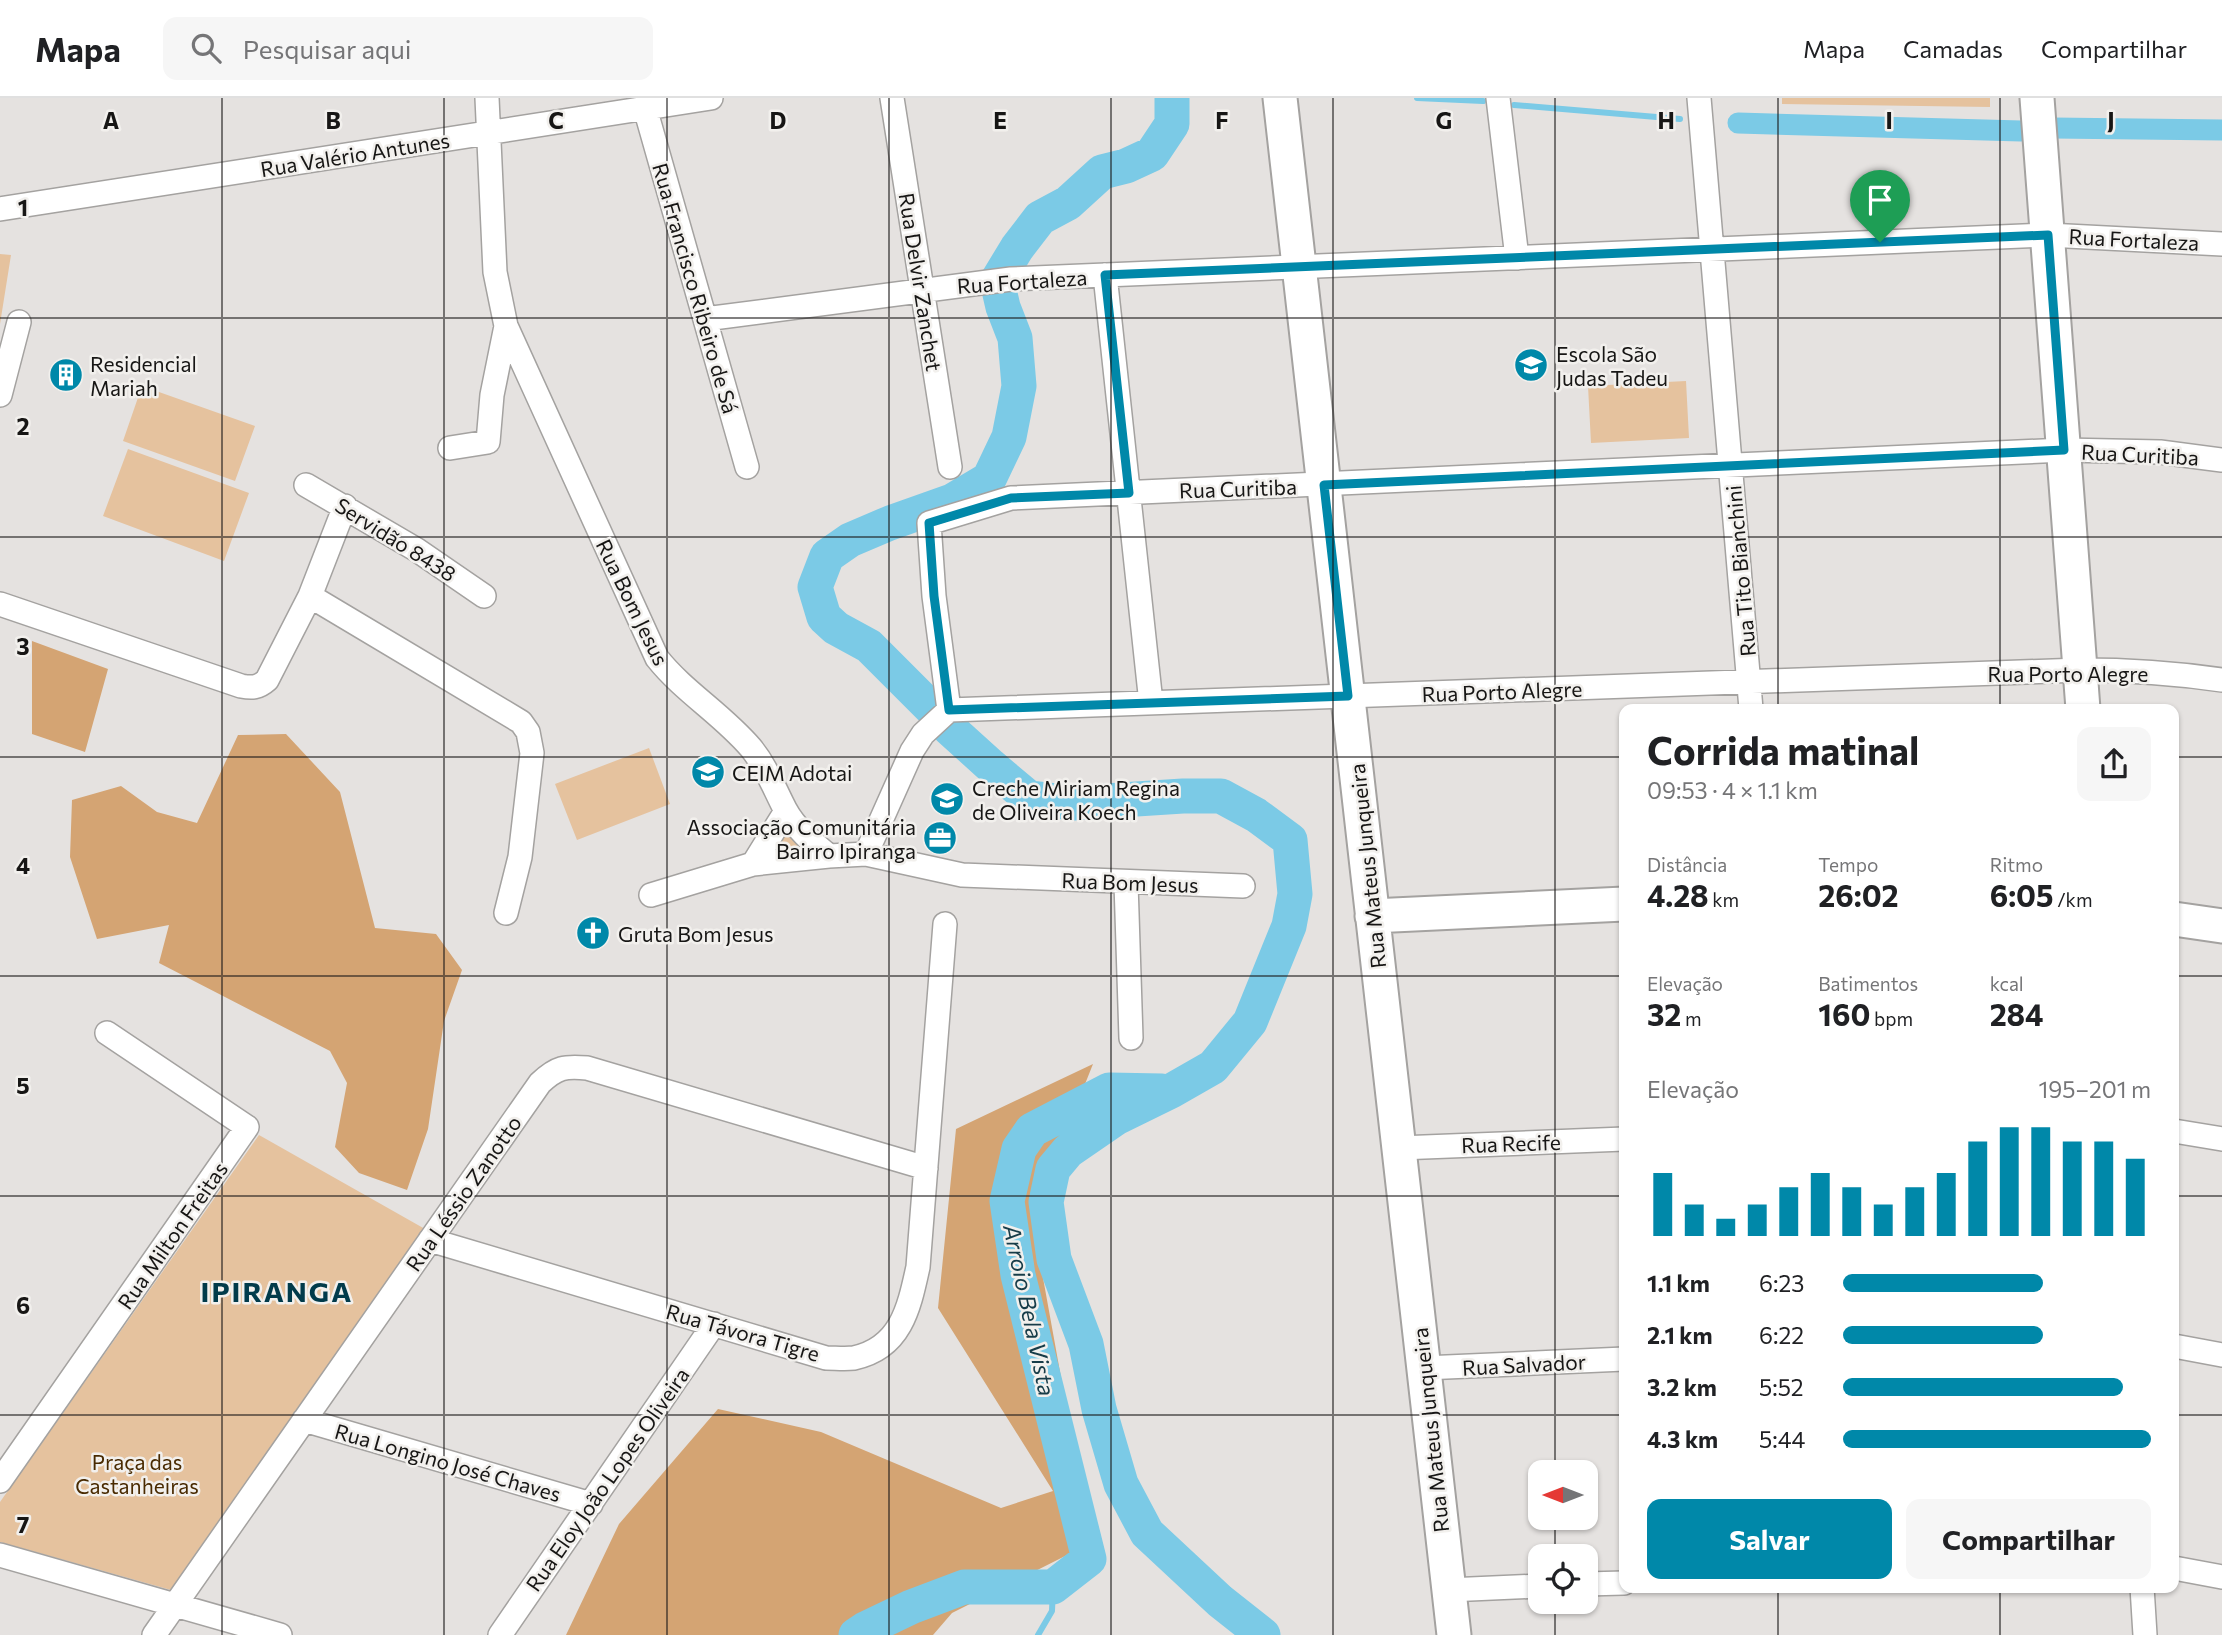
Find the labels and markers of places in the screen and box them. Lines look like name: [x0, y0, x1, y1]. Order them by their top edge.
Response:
pin: [1850, 170, 1910, 242]
place label: Escola São Judas Tadeu: [1556, 341, 1668, 390]
school or university icon: Escola São Judas Tadeu: [1512, 346, 1550, 384]
place label: Residencial Mariah: [90, 351, 197, 400]
building icon: Residencial Mariah: [47, 356, 85, 394]
school or university icon: CEIM Adotai: [689, 753, 727, 791]
place label: CEIM Adotai: [732, 760, 852, 785]
place label: Creche Miriam Regina de Oliveira Koech: [972, 775, 1180, 824]
school or university icon: Creche Miriam Regina de Oliveira Koech: [928, 780, 966, 818]
place label: Associação Comunitária Bairro Ipiranga: [687, 814, 916, 863]
office icon: Associação Comunitária Bairro Ipiranga: [921, 819, 959, 857]
church icon: Gruta Bom Jesus: [574, 914, 612, 952]
place label: Gruta Bom Jesus: [618, 921, 774, 946]

